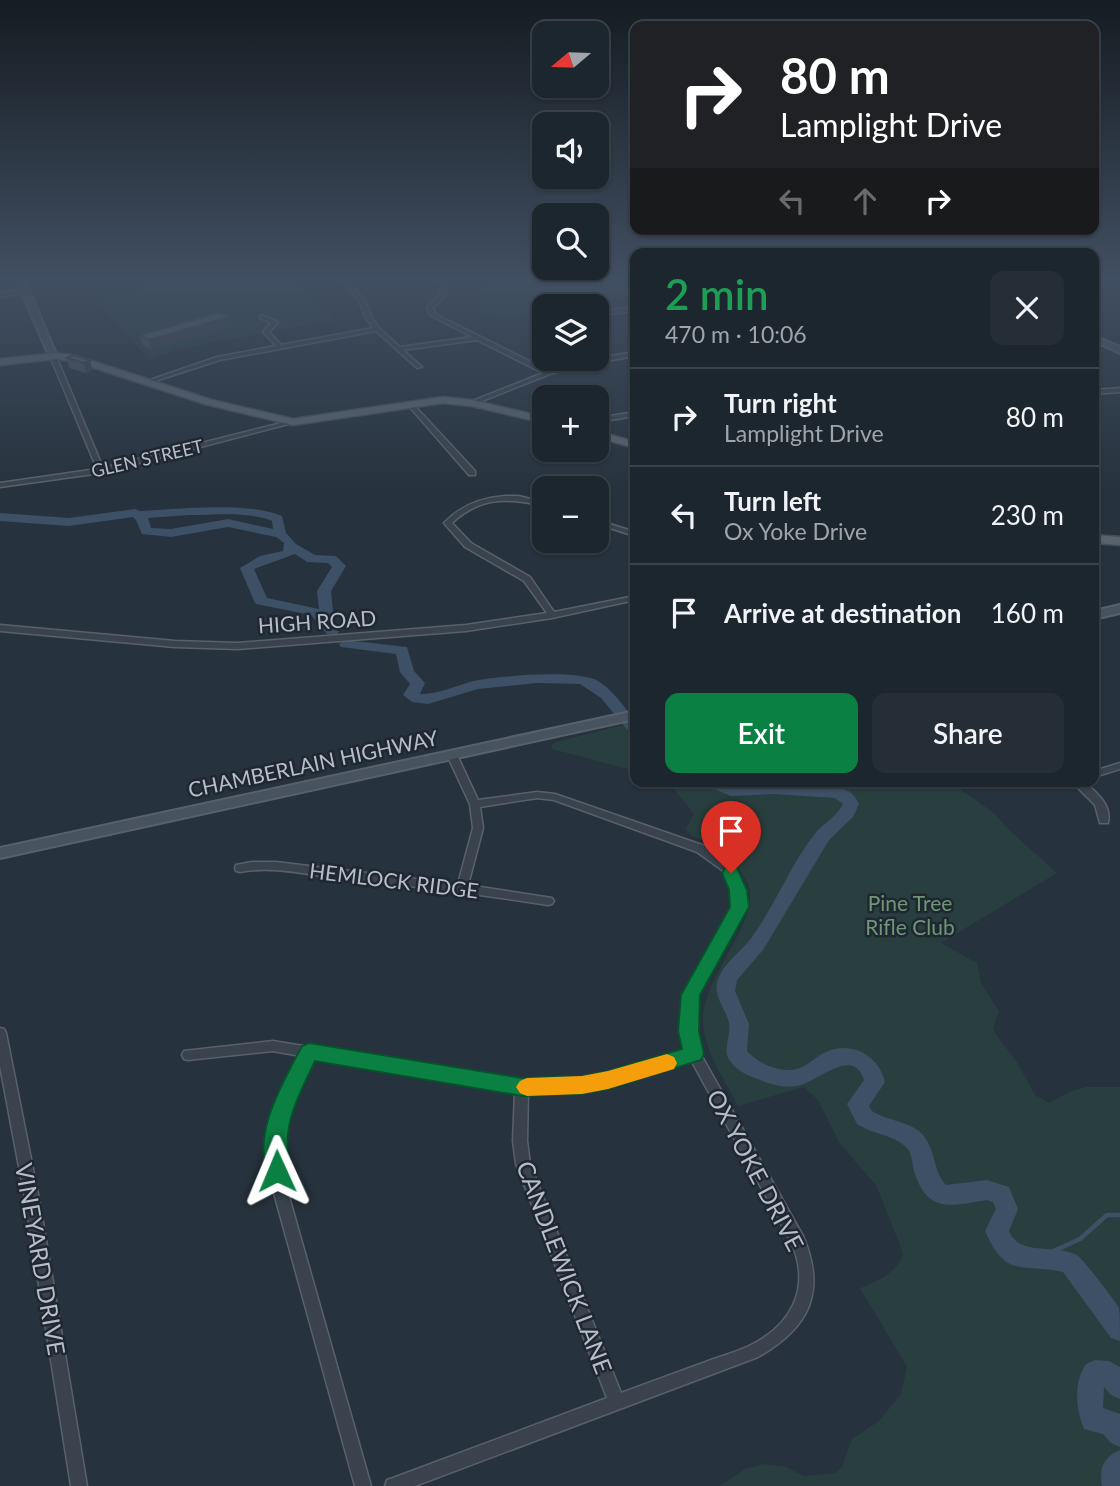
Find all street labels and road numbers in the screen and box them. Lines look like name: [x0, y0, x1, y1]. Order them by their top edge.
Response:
street label: GLEN STREET: [89, 434, 205, 482]
street label: HIGH ROAD: [257, 604, 377, 638]
street label: CHAMBERLAIN HIGHWAY: [186, 724, 441, 802]
street label: HEMLOCK RIDGE: [308, 857, 480, 903]
street label: OX YOKE DRIVE: [701, 1084, 811, 1256]
street label: CANDLEWICK LANE: [511, 1157, 619, 1377]
street label: VINEYARD DRIVE: [10, 1161, 72, 1357]

